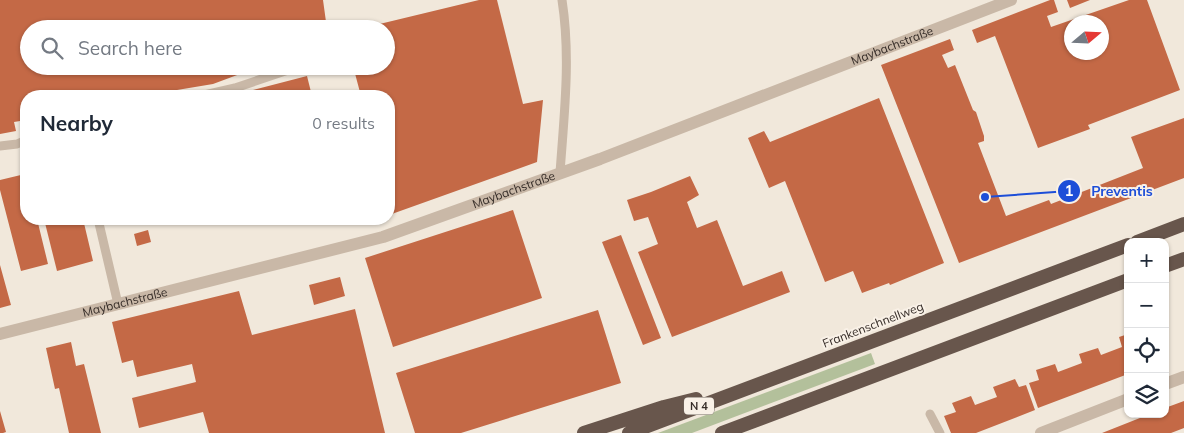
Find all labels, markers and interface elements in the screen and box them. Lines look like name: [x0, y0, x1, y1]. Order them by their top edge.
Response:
north arrow: [1064, 15, 1109, 60]
search box: [20, 20, 395, 75]
street label: Maybachstraße: [849, 23, 935, 68]
icon: search: [38, 34, 66, 62]
text: Search here: [78, 36, 182, 60]
text: Nearby: [40, 110, 113, 136]
text: 0 results: [312, 113, 375, 133]
street label: Maybachstraße: [470, 168, 557, 211]
callout: Preventis: [1056, 177, 1163, 206]
text: 1: [1064, 181, 1074, 200]
text: Preventis: [1091, 182, 1153, 200]
map controls: [1124, 238, 1169, 418]
button: +: [1124, 238, 1169, 283]
button: −: [1124, 283, 1169, 328]
street label: Maybachstraße: [81, 284, 169, 320]
street label: Frankenschnellweg: [820, 298, 925, 351]
button: locate: [1124, 328, 1169, 373]
button: layers: [1124, 373, 1169, 418]
road number: N 4: [684, 398, 714, 414]

